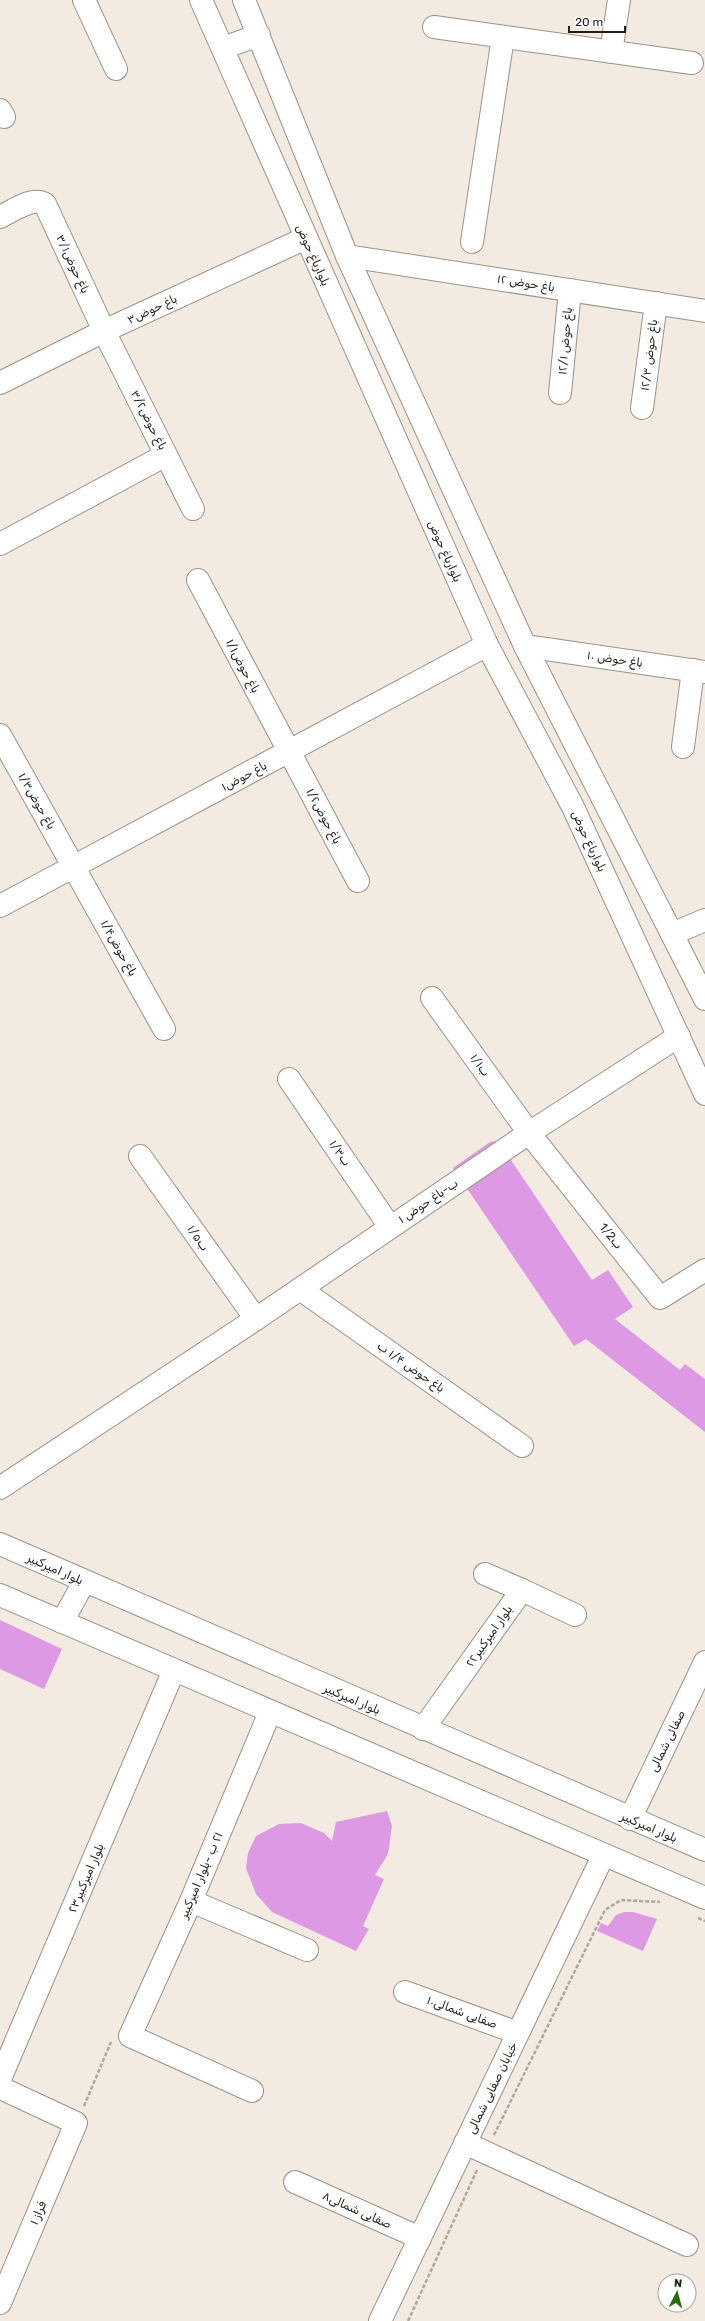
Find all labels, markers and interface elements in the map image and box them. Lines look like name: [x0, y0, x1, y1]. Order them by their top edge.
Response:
scale bar: [569, 8, 625, 34]
text: 20 m: [575, 15, 603, 29]
street label: بلوارباغ حوض: [291, 222, 333, 289]
street label: باغ حوض۳/۱: [52, 232, 93, 296]
street label: ۱۲ باغ حوض: [496, 272, 556, 296]
street label: باغ حوض۳: [125, 291, 180, 328]
street label: ۱۲/۱ باغ حوض: [555, 307, 577, 376]
street label: ۱۲/۳ باغ حوض: [638, 318, 662, 392]
street label: باغ حوض۳/۲: [126, 388, 170, 453]
street label: بلوارباغ حوض: [423, 518, 465, 585]
street label: باغ حوض۱/۱: [221, 637, 263, 696]
street label: ۱۰ باغ حوض: [586, 648, 644, 672]
street label: باغ حوض۱: [219, 758, 270, 796]
street label: باغ حوض۱/۳: [13, 770, 59, 833]
street label: باغ حوض۱/۲: [302, 786, 345, 847]
street label: بلوارباغ حوض: [567, 808, 609, 875]
street label: باغ حوض۱/۴: [96, 917, 140, 979]
street label: ب۱/۱: [467, 1051, 493, 1079]
street label: ب۱/۳: [326, 1137, 354, 1169]
street label: ۱ ب-باغ حوض: [395, 1176, 462, 1228]
street label: 1/2ب: [596, 1220, 626, 1252]
street label: ب۱/۵: [184, 1222, 212, 1254]
street label: باغ حوض ۱/۴ ب: [373, 1339, 447, 1397]
street label: بلوار امیرکبیر: [23, 1550, 85, 1589]
street label: بلوار امیرکبیر۲۲: [463, 1603, 516, 1670]
street label: بلوار امیرکبیر: [320, 1680, 382, 1718]
street label: صفائی شمالی: [646, 1708, 689, 1774]
street label: بلوار امیرکبیر: [617, 1808, 679, 1846]
street label: ٢١ ب -بلوار امیرکبیر: [176, 1830, 226, 1922]
street label: ۲۳بلوار امیرکبیر: [65, 1841, 108, 1915]
street label: صفایی شمالی۱۰: [425, 1993, 499, 2032]
street label: خیابان صفایی شمالی: [464, 2040, 521, 2136]
street label: صفایی شمالی۸: [320, 2189, 394, 2232]
street label: فراز ۱: [27, 2199, 50, 2227]
north arrow: [657, 2273, 697, 2313]
text: N: [673, 2277, 683, 2290]

